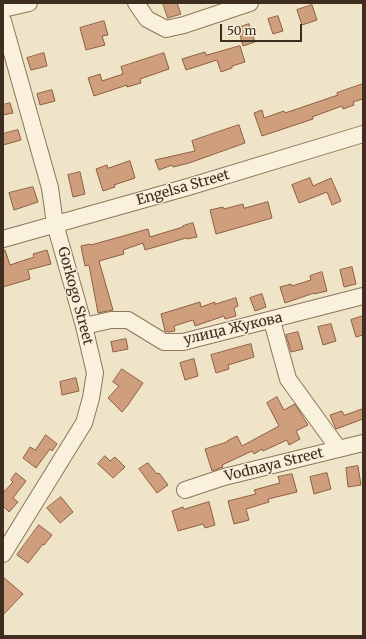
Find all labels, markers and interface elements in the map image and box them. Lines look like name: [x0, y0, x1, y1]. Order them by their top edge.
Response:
scale bar: [222, 16, 304, 42]
text: 50 m: [227, 23, 256, 38]
street label: Engelsa Street: [135, 167, 231, 209]
street label: Gorkogo Street: [54, 245, 96, 347]
street label: улица Жукова: [182, 309, 284, 349]
street label: Vodnaya Street: [223, 445, 325, 485]

